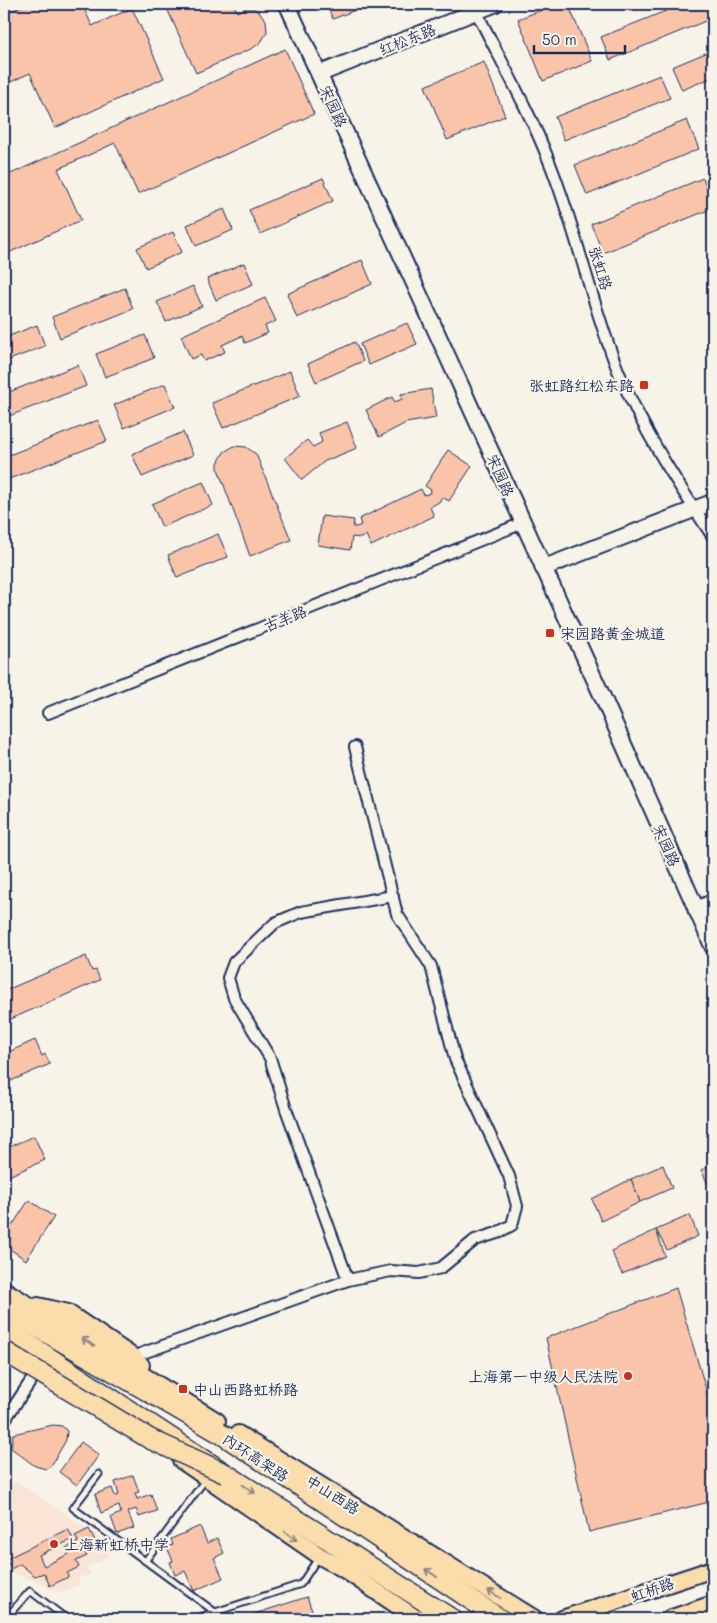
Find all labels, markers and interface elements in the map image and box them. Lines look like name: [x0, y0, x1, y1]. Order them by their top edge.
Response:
street label: 红松东路: [375, 18, 439, 60]
scale bar: [534, 22, 626, 54]
text: 50 m: [542, 29, 577, 49]
street label: 宋园路: [316, 81, 352, 131]
street label: 张虹路: [585, 244, 617, 292]
place label: 张虹路红松东路: [529, 375, 634, 395]
marker: 张虹路红松东路: [638, 379, 650, 391]
street label: 宋园路: [483, 450, 519, 500]
street label: 古羊路: [260, 600, 310, 636]
place label: 宋园路黄金城道: [560, 623, 665, 643]
marker: 宋园路黄金城道: [544, 627, 556, 639]
street label: 宋园路: [649, 820, 685, 870]
one-way arrow: [81, 1336, 95, 1347]
place label: 上海第一中级人民法院: [468, 1366, 618, 1386]
marker: 上海第一中级人民法院: [622, 1370, 634, 1382]
place label: 中山西路虹桥路: [193, 1379, 298, 1399]
marker: 中山西路虹桥路: [177, 1383, 189, 1395]
street label: 内环高架路: [219, 1428, 293, 1486]
street label: 中山西路: [302, 1470, 364, 1518]
one-way arrow: [242, 1484, 256, 1494]
one-way arrow: [284, 1531, 298, 1541]
place label: 上海新虹桥中学: [64, 1534, 169, 1554]
marker: 上海新虹桥中学: [48, 1538, 60, 1550]
one-way arrow: [424, 1568, 438, 1578]
street label: 虹桥路: [627, 1572, 677, 1606]
one-way arrow: [487, 1588, 501, 1598]

